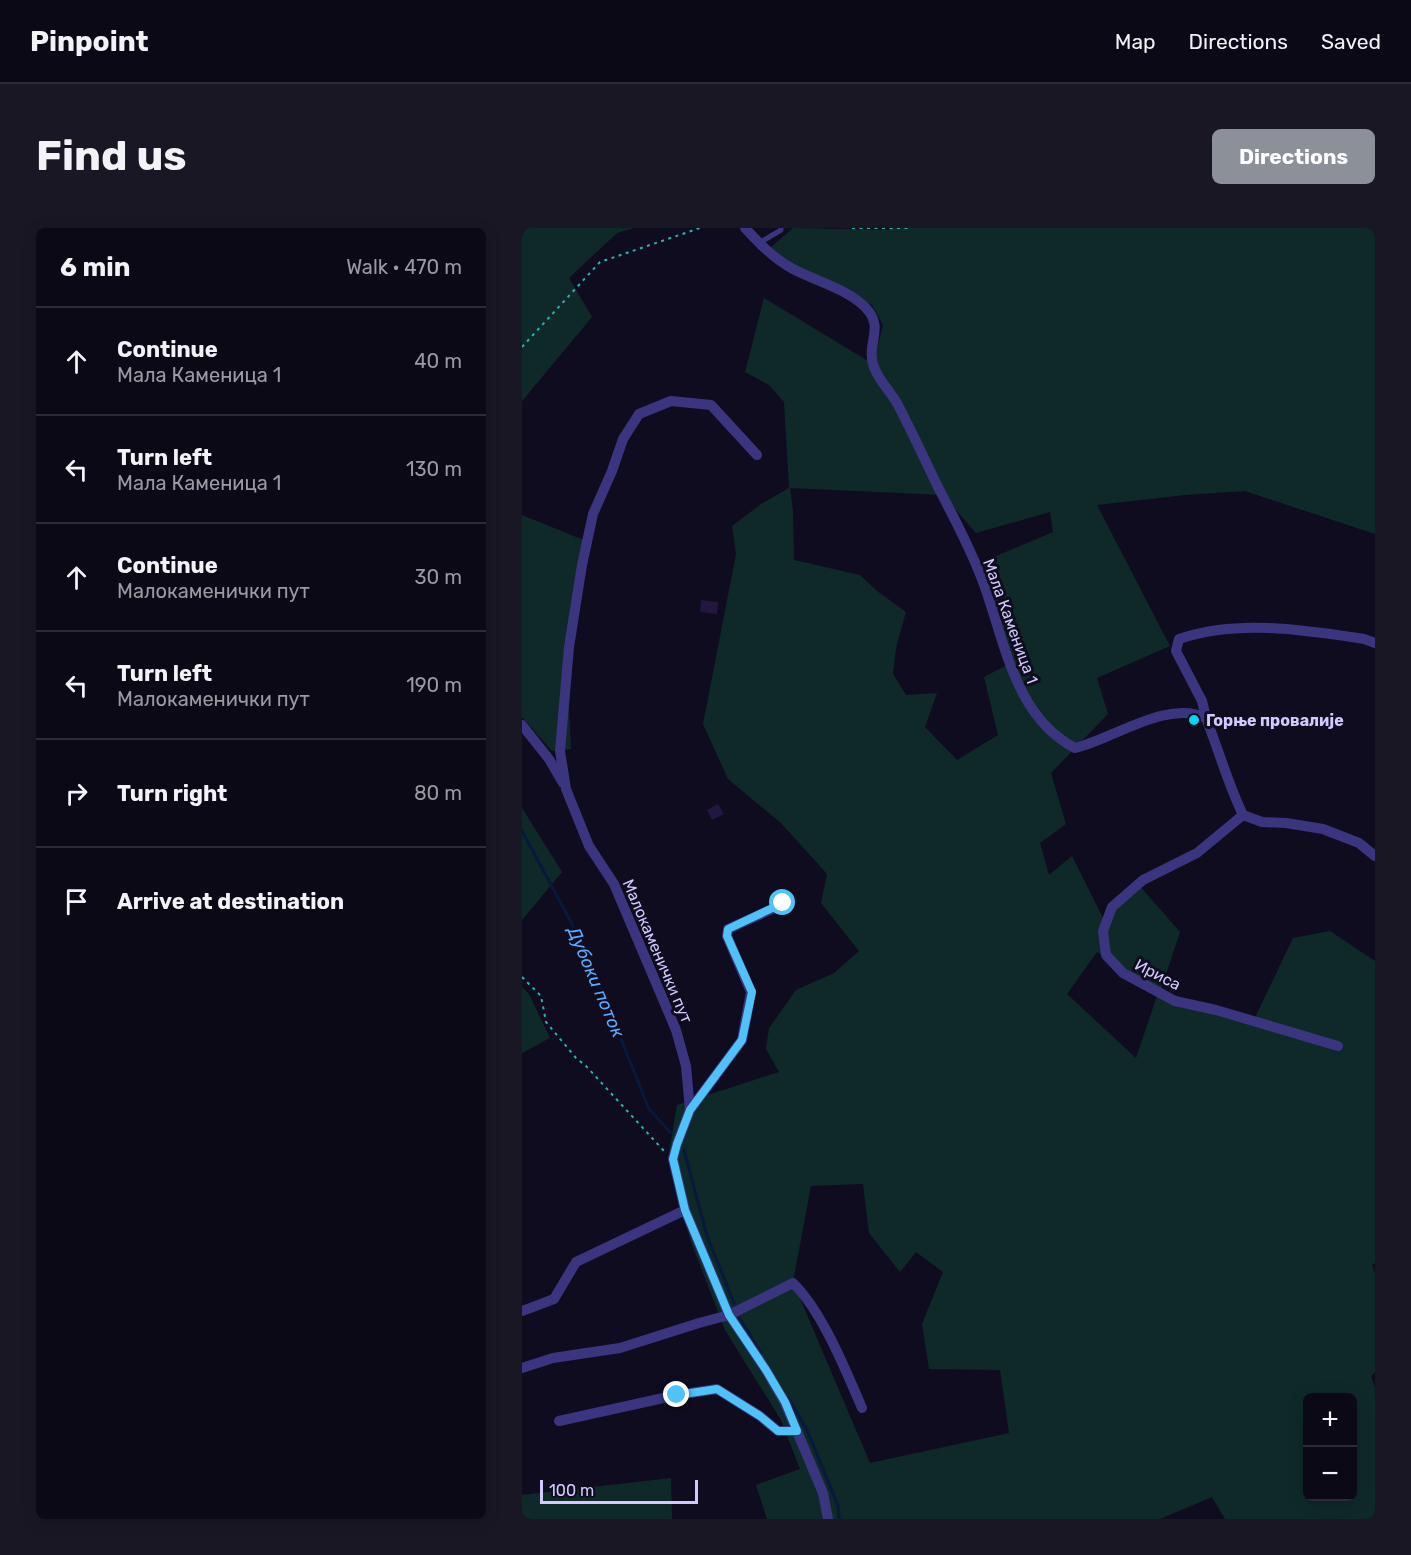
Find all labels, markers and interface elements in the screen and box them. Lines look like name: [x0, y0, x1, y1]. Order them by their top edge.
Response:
text: Pinpoint: [30, 25, 149, 58]
text: Map: [1115, 29, 1156, 54]
text: Directions: [1189, 29, 1288, 54]
text: Saved: [1321, 29, 1381, 54]
button: Directions: [1212, 129, 1375, 184]
text: Find us: [36, 131, 187, 181]
text: 6 min: [60, 252, 130, 283]
text: Walk · 470 m: [346, 255, 462, 279]
text: Continue: [117, 336, 218, 363]
icon: ahead: [60, 345, 93, 378]
text: 40 m: [414, 349, 462, 373]
text: Мала Каменица 1: [117, 363, 281, 387]
text: Turn left: [117, 444, 212, 471]
icon: left: [60, 453, 93, 486]
text: 130 m: [406, 457, 462, 481]
text: Мала Каменица 1: [117, 471, 281, 495]
text: Continue: [117, 552, 218, 579]
street label: Мала Каменица 1: [979, 556, 1042, 686]
icon: ahead: [60, 561, 93, 594]
text: 30 m: [415, 565, 462, 589]
text: Малокаменички пут: [117, 579, 310, 603]
text: Turn left: [117, 660, 212, 687]
icon: left: [60, 669, 93, 702]
text: 190 m: [406, 673, 462, 697]
text: Малокаменички пут: [117, 687, 310, 711]
place label: Горње провалије: [1206, 711, 1344, 730]
marker: Горње провалије: [1187, 713, 1201, 727]
icon: right: [60, 777, 93, 810]
text: Turn right: [117, 780, 227, 807]
text: 80 m: [414, 781, 462, 805]
street label: Малокаменички пут: [619, 876, 696, 1026]
icon: arrive: [60, 885, 93, 918]
text: Arrive at destination: [117, 888, 344, 915]
route start: [769, 889, 795, 915]
water label: Дубоки поток: [562, 921, 629, 1041]
street label: Ириса: [1132, 955, 1184, 994]
route end: [663, 1381, 689, 1407]
map controls: [1303, 1393, 1357, 1501]
button: +: [1303, 1393, 1357, 1447]
button: −: [1303, 1447, 1357, 1501]
scale bar: [540, 1477, 698, 1504]
text: 100 m: [549, 1481, 594, 1500]

